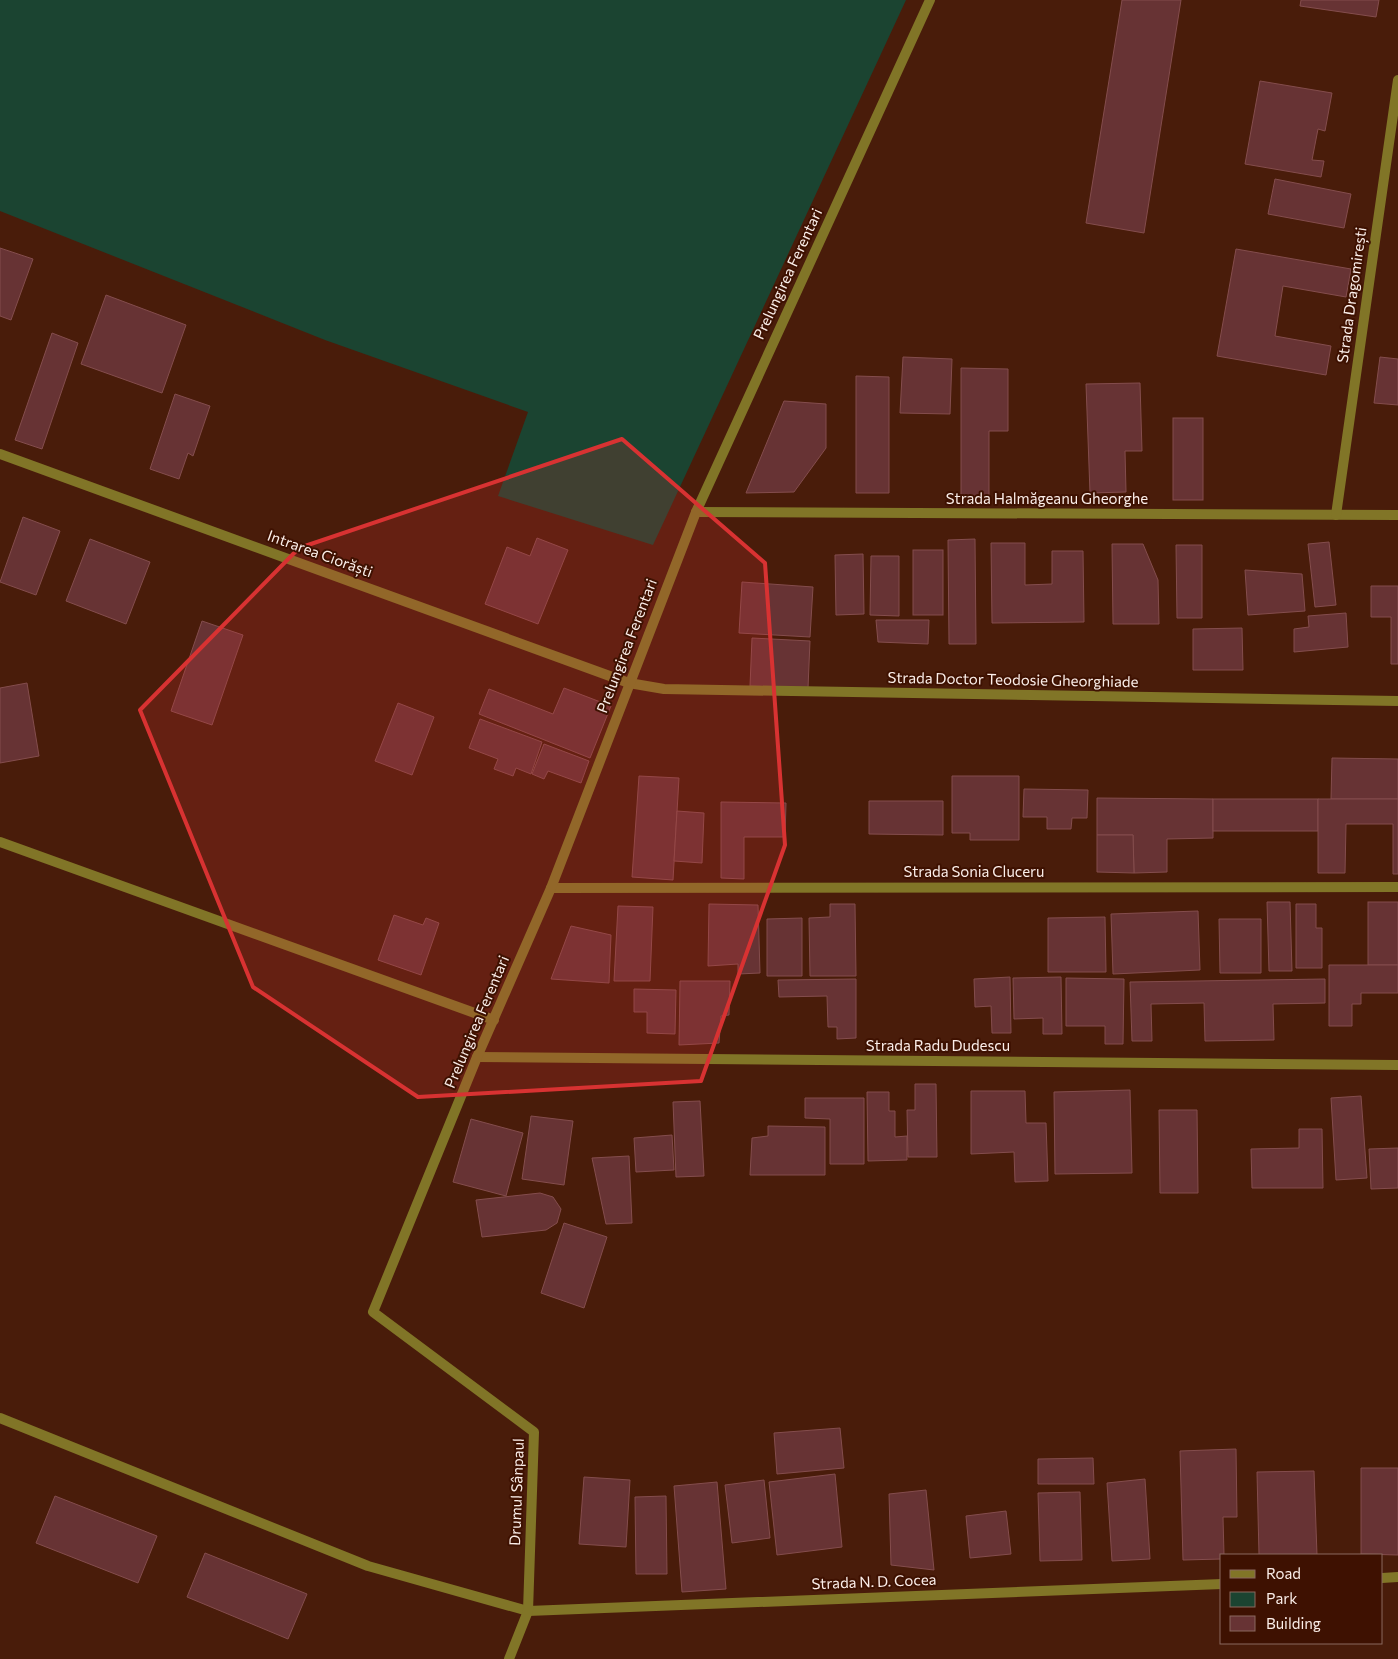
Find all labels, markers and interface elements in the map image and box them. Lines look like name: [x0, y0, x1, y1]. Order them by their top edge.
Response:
street label: Prelungirea Ferentari: [749, 205, 825, 342]
street label: Strada Dragomirești: [1333, 226, 1371, 364]
street label: Strada Halmăgeanu Gheorghe: [946, 489, 1148, 507]
street label: Intrarea Ciorăști: [265, 526, 375, 582]
street label: Prelungirea Ferentari: [592, 576, 660, 715]
street label: Strada Doctor Teodosie Gheorghiade: [887, 668, 1139, 690]
street label: Strada Sonia Cluceru: [904, 862, 1044, 880]
street label: Prelungirea Ferentari: [440, 953, 512, 1091]
street label: Strada Radu Dudescu: [866, 1036, 1010, 1054]
street label: Drumul Sânpaul: [505, 1438, 527, 1546]
legend: [1220, 1554, 1383, 1644]
text: Road: [1266, 1564, 1301, 1582]
street label: Strada N. D. Cocea: [811, 1570, 937, 1592]
text: Park: [1266, 1589, 1297, 1607]
text: Building: [1266, 1614, 1321, 1632]

